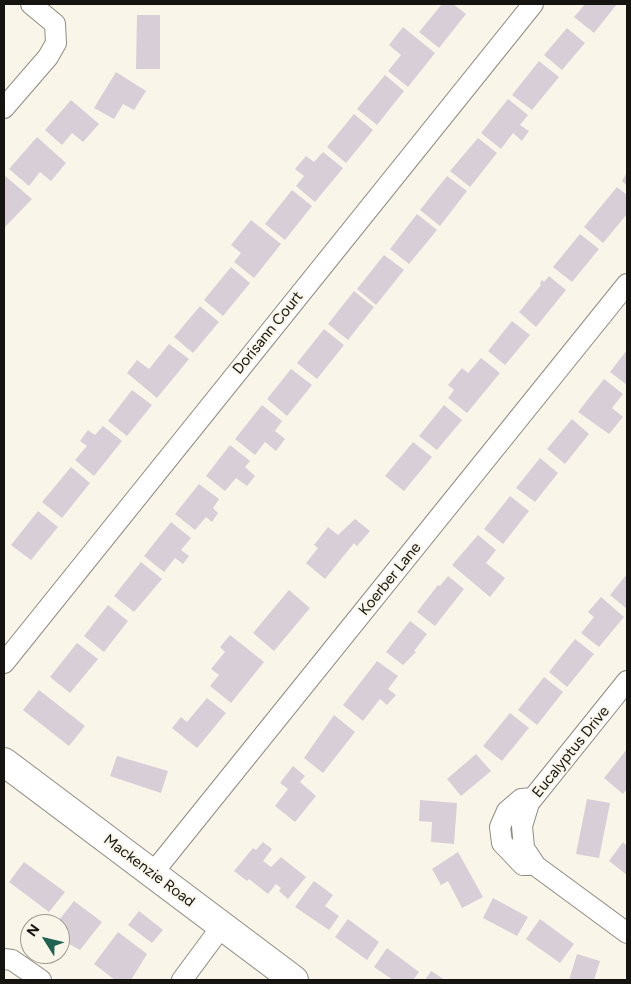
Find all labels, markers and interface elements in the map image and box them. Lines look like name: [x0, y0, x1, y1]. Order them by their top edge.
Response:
street label: Dorisann Court: [229, 288, 307, 378]
street label: Koerber Lane: [355, 539, 425, 619]
street label: Eucalyptus Drive: [529, 703, 613, 801]
street label: Mackenzie Road: [100, 831, 198, 911]
north arrow: [20, 914, 70, 964]
text: N: [23, 921, 43, 940]

